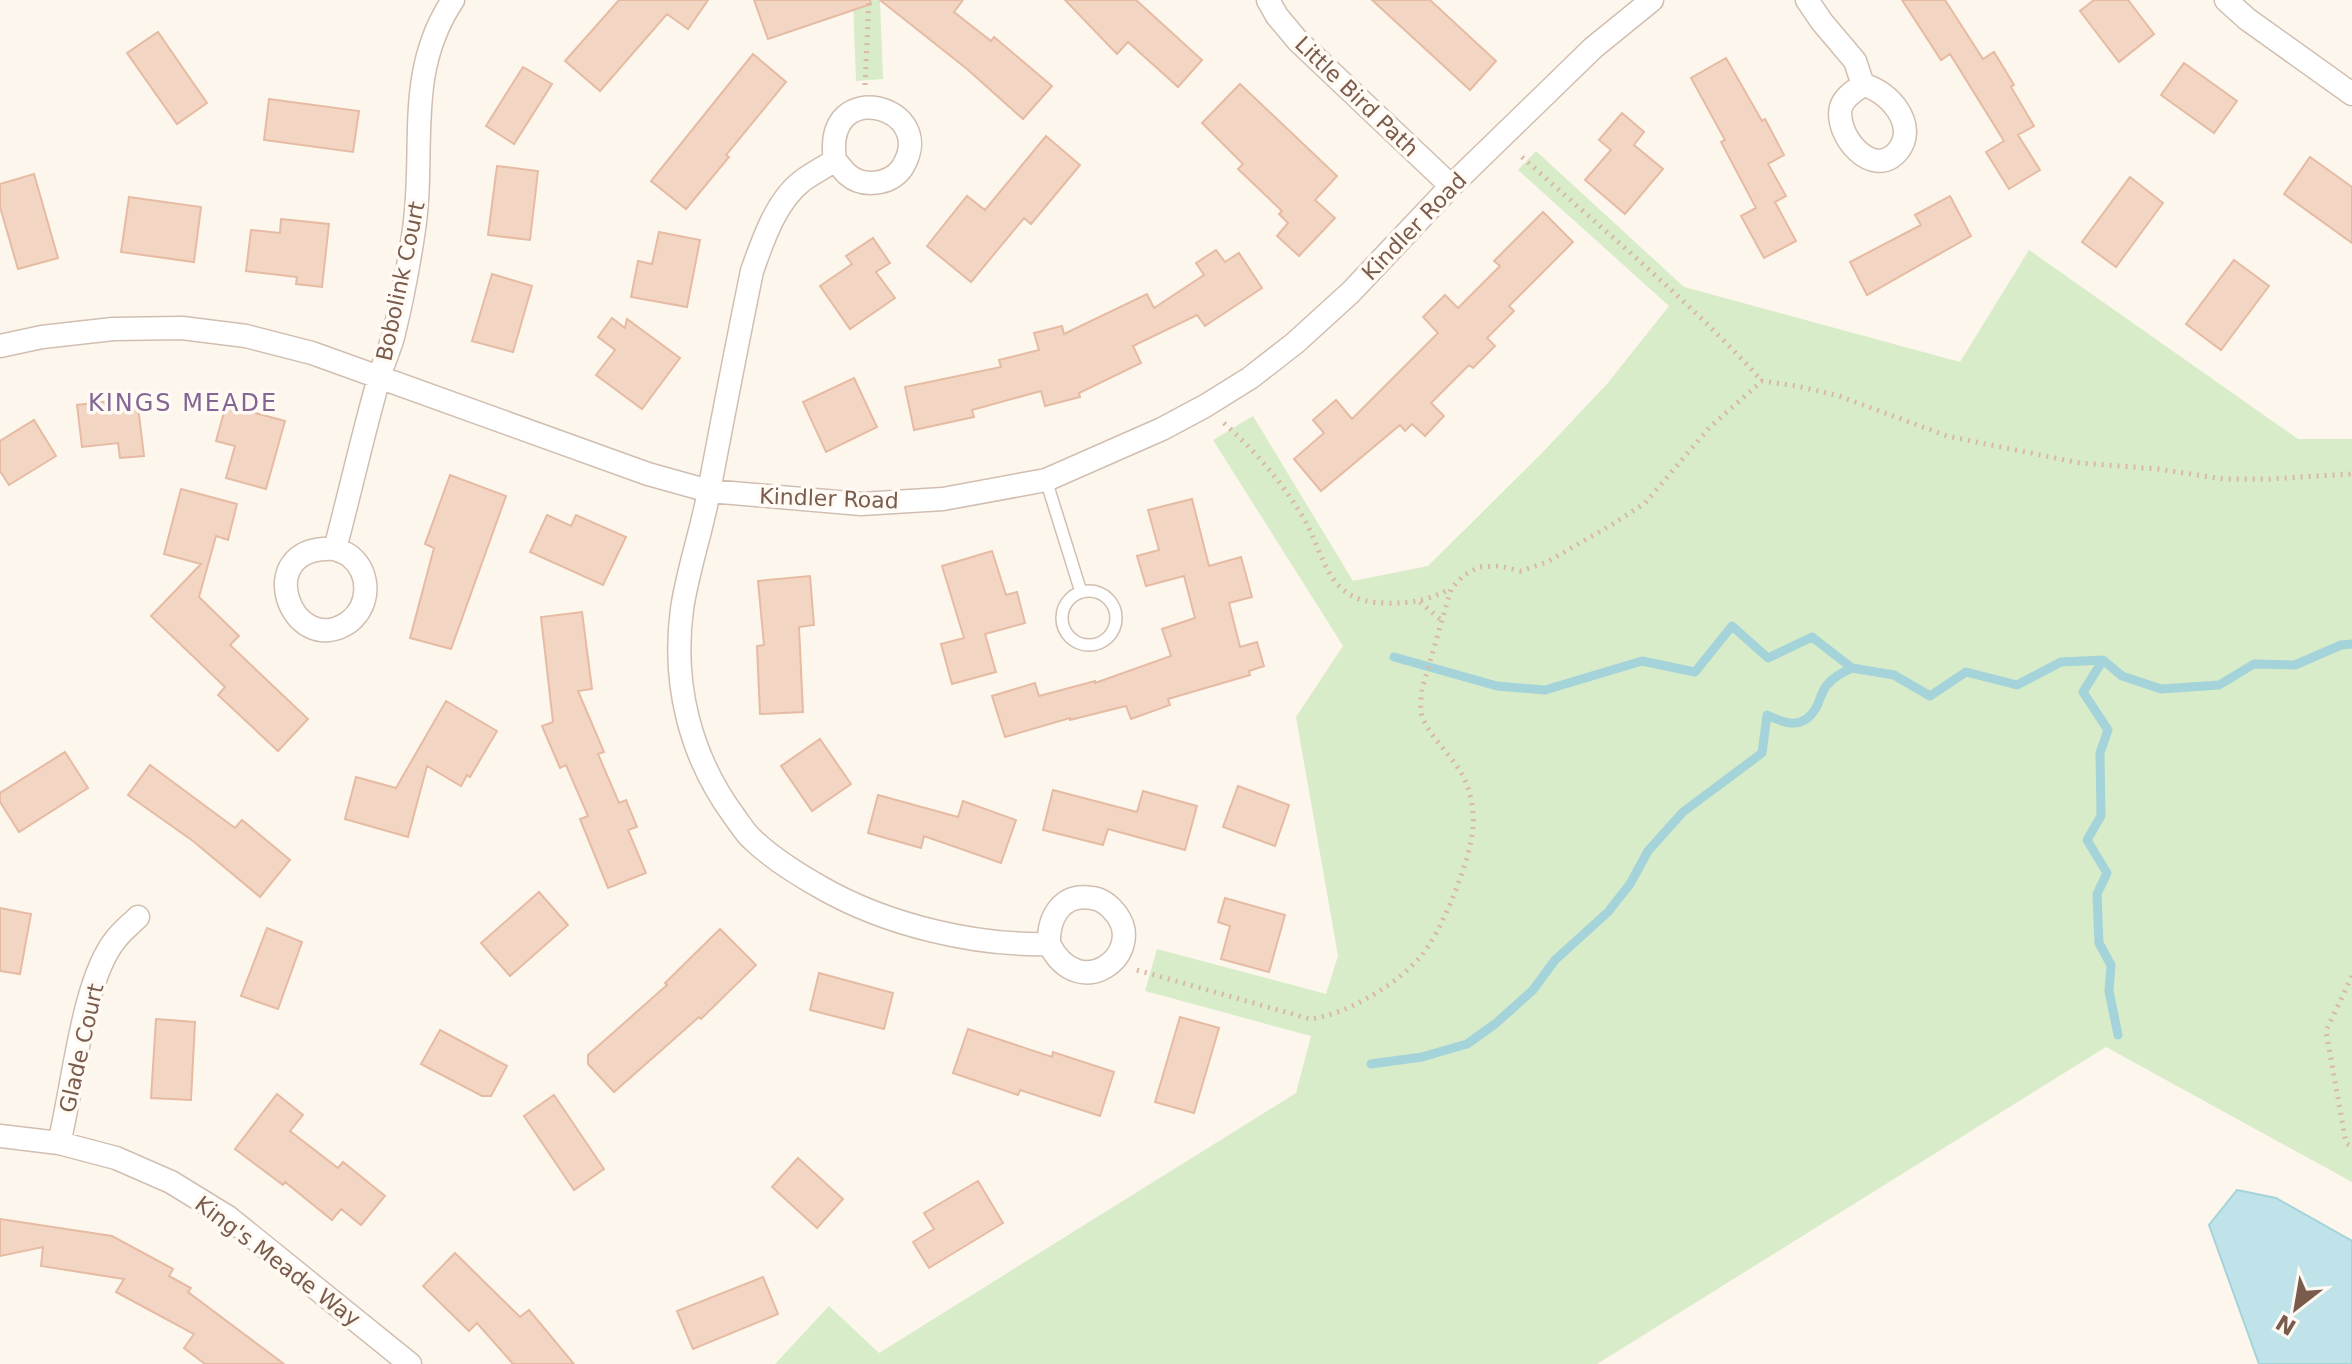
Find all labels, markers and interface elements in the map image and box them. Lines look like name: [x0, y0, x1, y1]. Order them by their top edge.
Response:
street label: Little Bird Path: [1290, 31, 1423, 161]
street label: Kindler Road: [1357, 168, 1472, 285]
street label: Bobolink Court: [371, 199, 430, 363]
district label: KINGS MEADE: [88, 389, 278, 417]
street label: Kindler Road: [759, 484, 899, 513]
street label: Glade Court: [55, 981, 109, 1115]
street label: King's Meade Way: [190, 1191, 365, 1332]
north arrow: [2256, 1268, 2336, 1348]
text: N: [2272, 1309, 2300, 1340]

